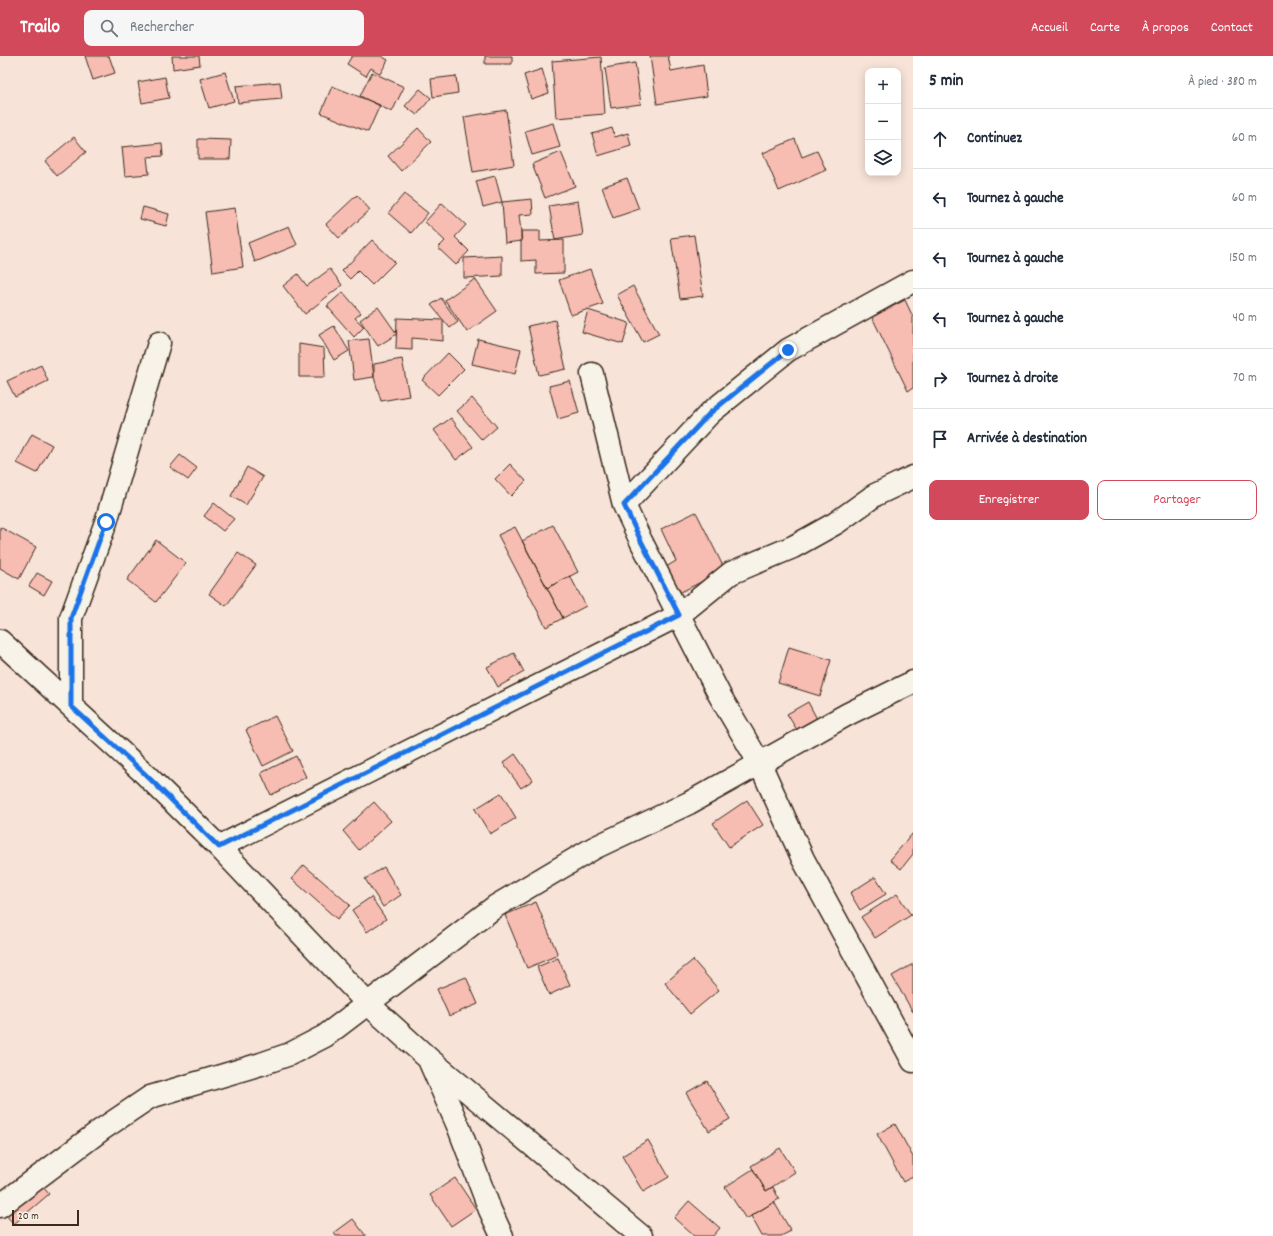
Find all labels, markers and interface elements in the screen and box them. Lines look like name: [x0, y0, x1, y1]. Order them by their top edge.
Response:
search box: [84, 10, 364, 46]
text: Trailo: [20, 15, 60, 42]
icon: search: [98, 17, 120, 39]
text: Rechercher: [130, 17, 194, 39]
text: Accueil: [1031, 18, 1068, 38]
text: Carte: [1090, 18, 1120, 38]
text: À propos: [1142, 18, 1189, 38]
text: Contact: [1211, 18, 1253, 38]
map controls: [865, 68, 901, 176]
button: +: [865, 68, 901, 104]
text: 5 min: [929, 70, 963, 94]
text: À pied · 380 m: [1188, 73, 1257, 92]
button: −: [865, 104, 901, 140]
icon: ahead: [929, 128, 951, 150]
text: Continuez: [967, 128, 1022, 150]
text: 60 m: [1232, 129, 1257, 148]
button: layers: [865, 140, 901, 176]
icon: left: [929, 188, 951, 210]
text: Tournez à gauche: [967, 188, 1064, 210]
text: 60 m: [1232, 189, 1257, 208]
icon: left: [929, 248, 951, 270]
text: Tournez à gauche: [967, 248, 1064, 270]
text: 150 m: [1229, 249, 1257, 268]
icon: left: [929, 308, 951, 330]
text: Tournez à gauche: [967, 308, 1064, 330]
text: 40 m: [1233, 309, 1257, 328]
route end: [779, 341, 797, 359]
icon: right: [929, 368, 951, 390]
text: Tournez à droite: [967, 368, 1058, 390]
text: 70 m: [1233, 369, 1257, 388]
icon: arrive: [929, 428, 951, 450]
text: Arrivée à destination: [967, 428, 1087, 450]
button: Enregistrer: [929, 480, 1089, 520]
button: Partager: [1097, 480, 1257, 520]
route start: [97, 513, 115, 531]
scale bar: [12, 1208, 79, 1227]
text: 20 m: [18, 1209, 39, 1225]

